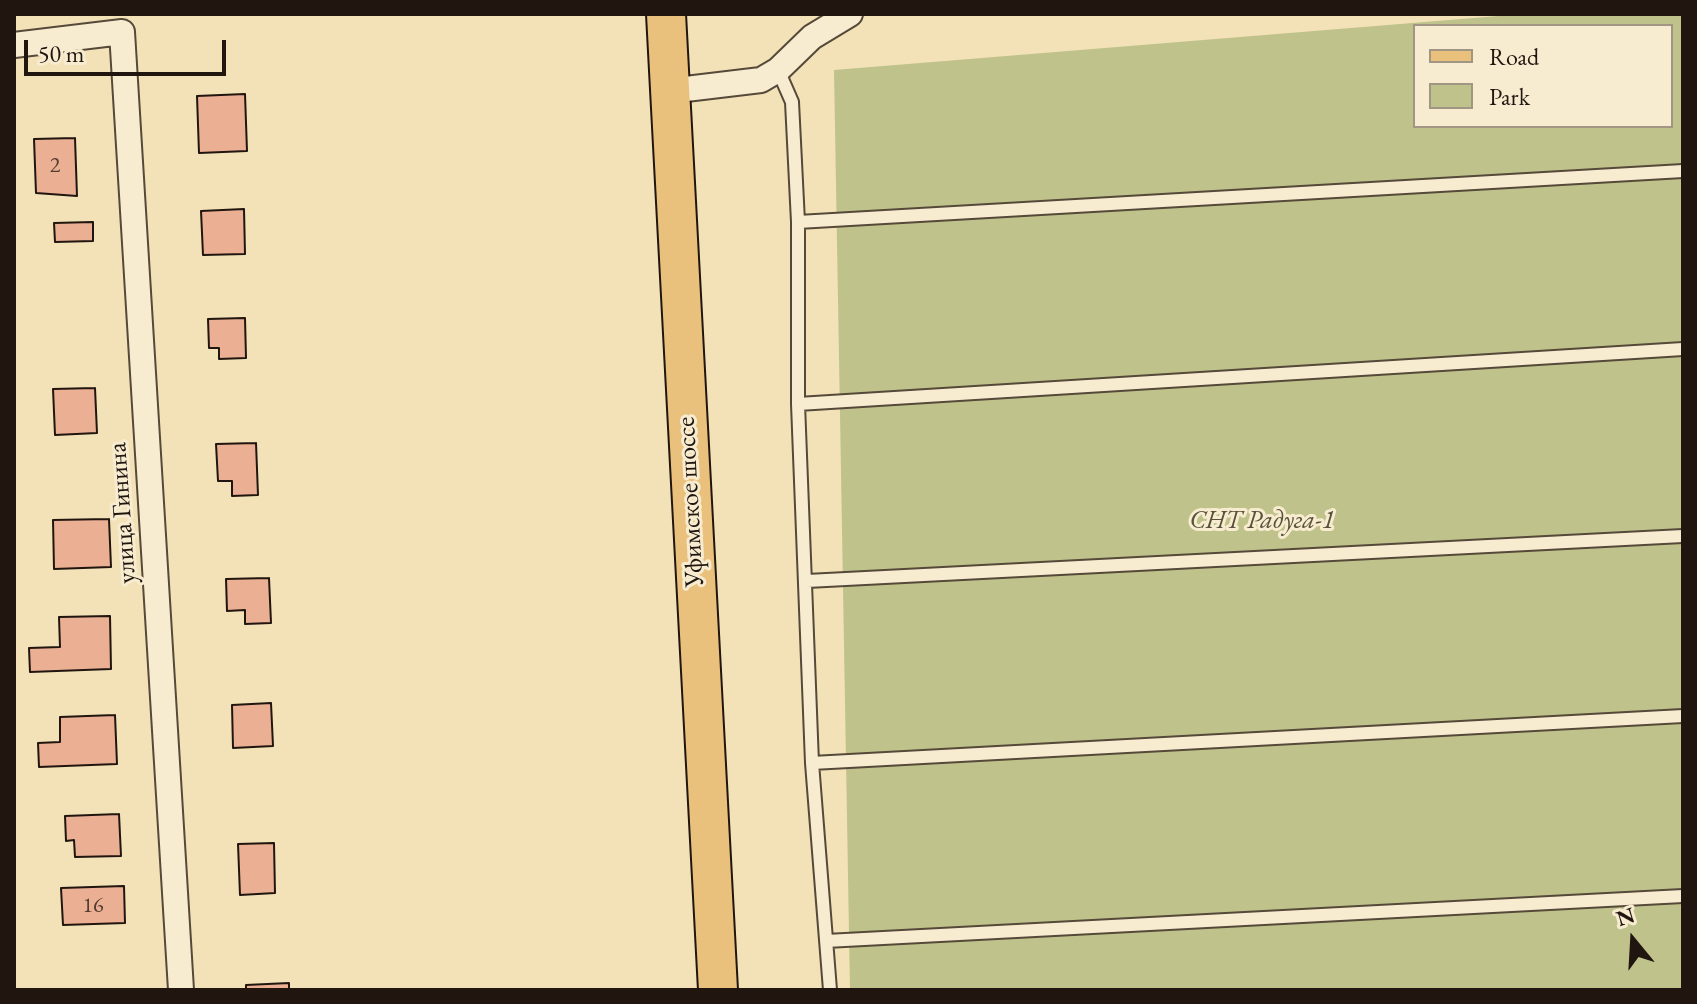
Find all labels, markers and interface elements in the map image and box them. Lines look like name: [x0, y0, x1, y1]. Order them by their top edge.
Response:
scale bar: [28, 24, 230, 74]
legend: [1413, 24, 1673, 128]
text: 50 m: [38, 38, 85, 69]
text: Road: [1489, 41, 1539, 72]
text: Park: [1489, 81, 1530, 112]
house number: 2: [50, 153, 60, 179]
street label: Уфимское шоссе: [671, 416, 711, 588]
street label: улица Гинина: [102, 441, 144, 585]
park label: СНТ Радуга-1: [1189, 505, 1335, 537]
house number: 16: [82, 893, 104, 919]
north arrow: [1593, 900, 1673, 980]
text: N: [1612, 900, 1638, 933]

